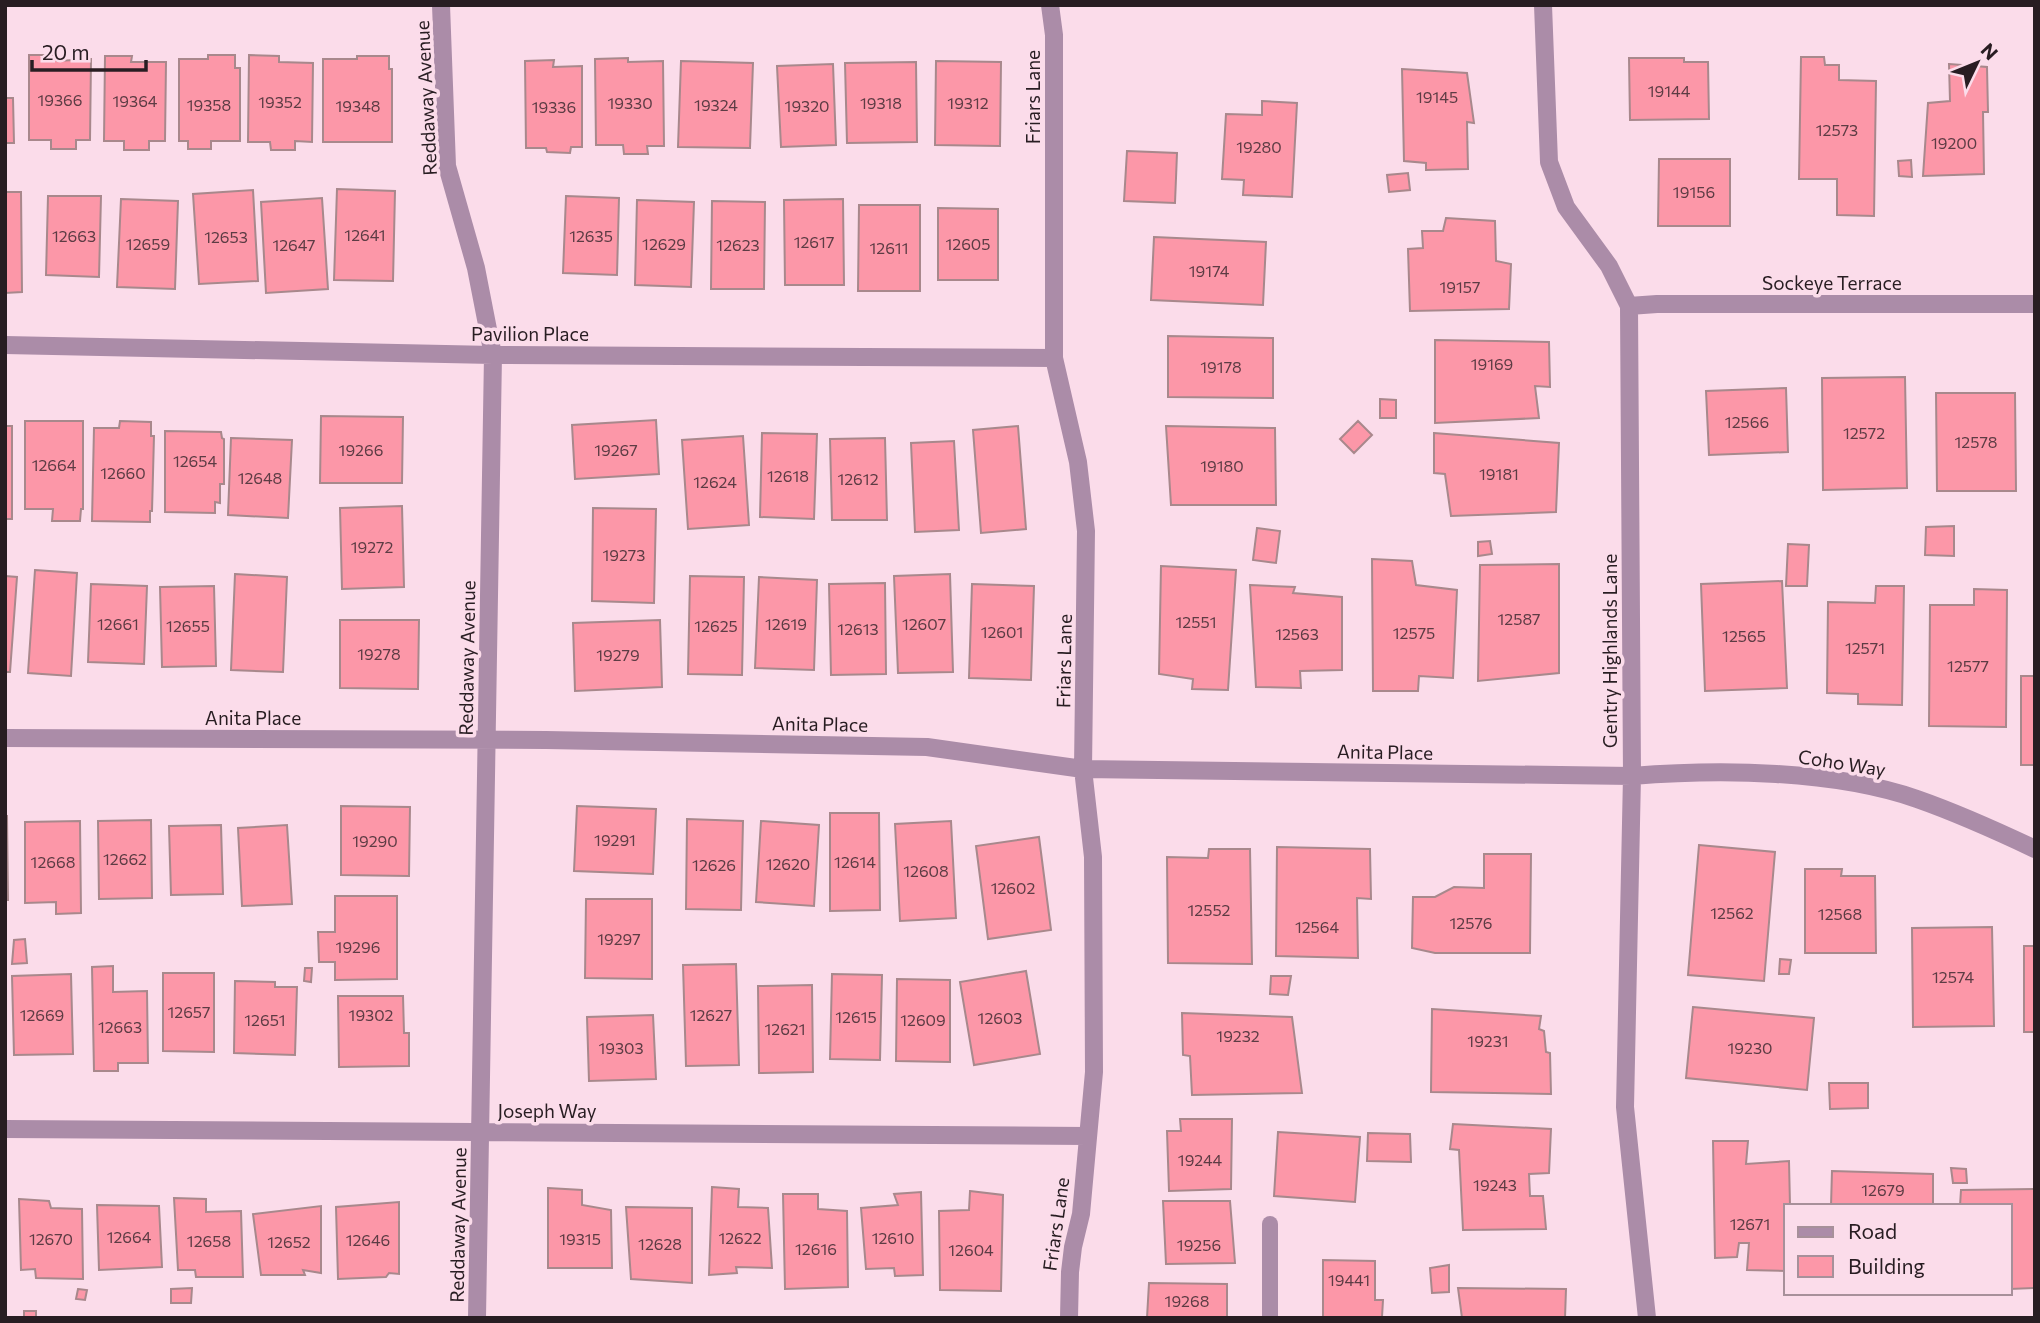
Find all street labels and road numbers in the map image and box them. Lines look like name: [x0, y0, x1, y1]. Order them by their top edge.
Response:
street label: Reddaway Avenue: [410, 20, 441, 176]
street label: Friars Lane: [1021, 50, 1044, 144]
street label: Sockeye Terrace: [1762, 271, 1902, 294]
street label: Pavilion Place: [471, 322, 589, 345]
street label: Gentry Highlands Lane: [1598, 554, 1621, 748]
street label: Reddaway Avenue: [454, 580, 479, 736]
street label: Friars Lane: [1051, 614, 1076, 708]
street label: Anita Place: [205, 706, 301, 729]
street label: Anita Place: [772, 711, 868, 736]
street label: Anita Place: [1337, 739, 1433, 764]
street label: Coho Way: [1797, 744, 1888, 781]
street label: Joseph Way: [497, 1099, 597, 1122]
street label: Reddaway Avenue: [445, 1147, 470, 1303]
street label: Friars Lane: [1038, 1176, 1073, 1272]

